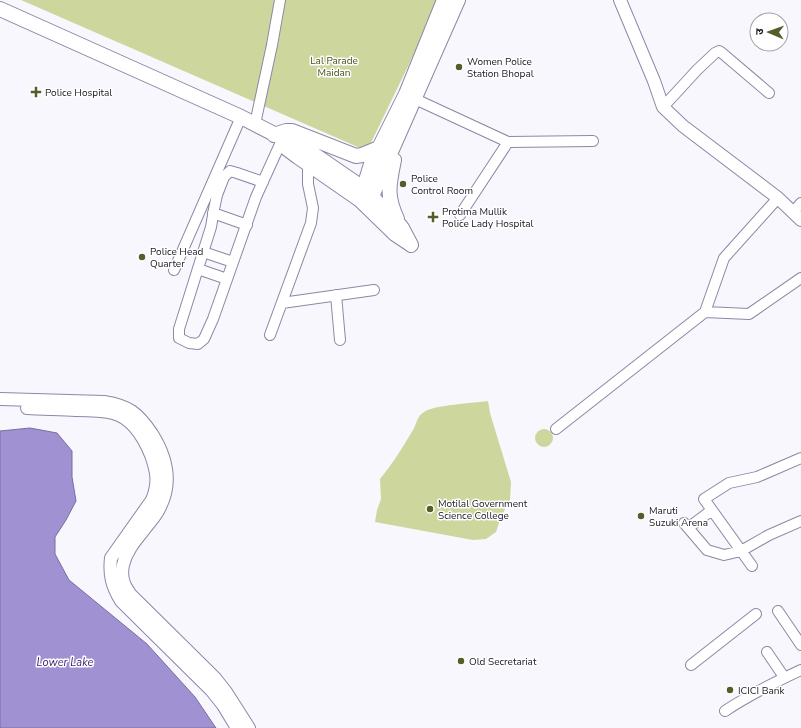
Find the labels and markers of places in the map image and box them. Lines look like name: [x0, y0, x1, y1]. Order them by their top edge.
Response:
place label: Women Police Station Bhopal: [467, 55, 534, 81]
marker: Women Police Station Bhopal: [454, 62, 464, 72]
marker: Police Hospital: [30, 86, 42, 98]
place label: Police Hospital: [45, 86, 112, 100]
place label: Police Control Room: [411, 172, 473, 198]
marker: Police Control Room: [398, 179, 408, 189]
place label: Protima Mullik Police Lady Hospital: [442, 205, 534, 231]
marker: Protima Mullik Police Lady Hospital: [427, 211, 439, 223]
place label: Police Head Quarter: [150, 245, 204, 271]
marker: Police Head Quarter: [137, 252, 147, 262]
place label: Motilal Government Science College: [438, 497, 528, 523]
marker: Motilal Government Science College: [425, 504, 435, 514]
place label: Maruti Suzuki Arena: [649, 504, 708, 530]
marker: Maruti Suzuki Arena: [636, 511, 646, 521]
place label: Old Secretariat: [469, 655, 537, 669]
marker: Old Secretariat: [456, 656, 466, 666]
place label: ICICI Bank: [738, 684, 785, 698]
marker: ICICI Bank: [725, 685, 735, 695]

